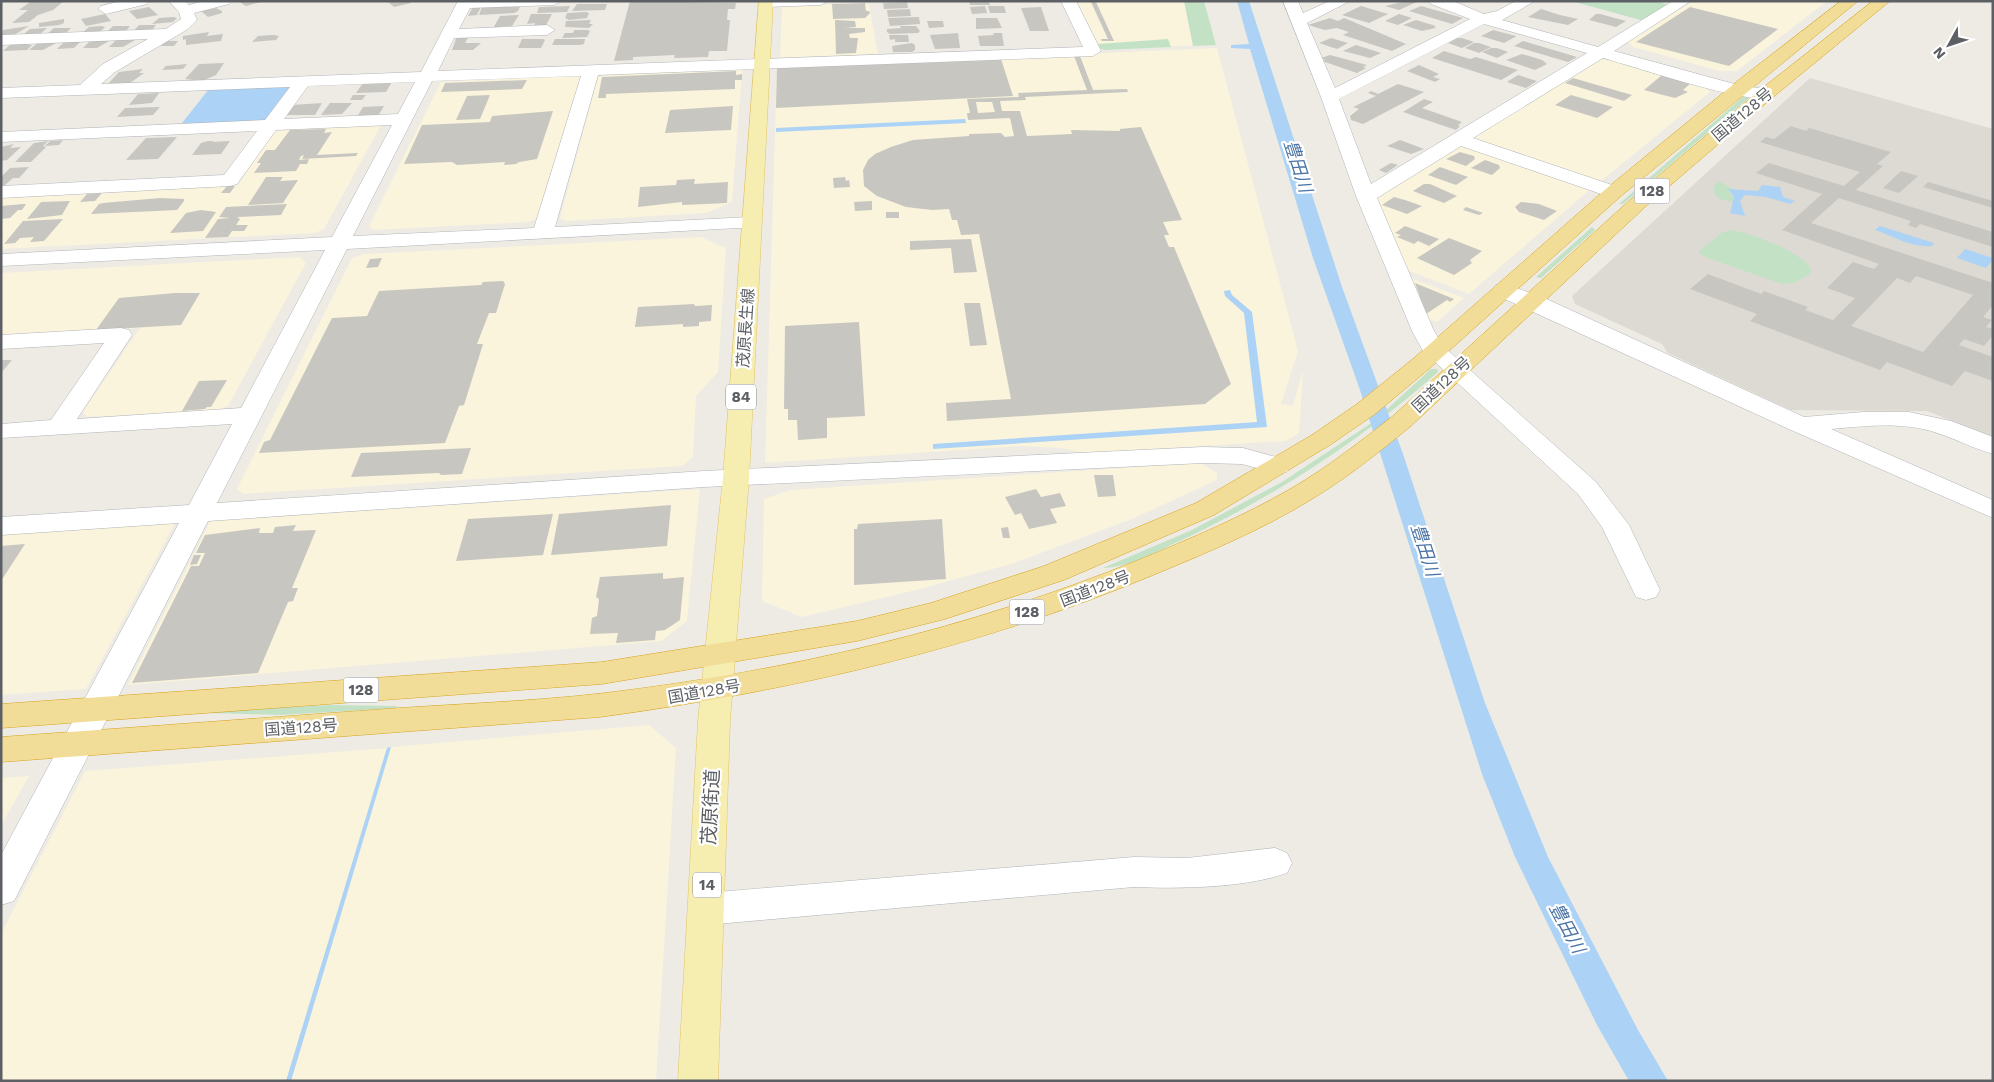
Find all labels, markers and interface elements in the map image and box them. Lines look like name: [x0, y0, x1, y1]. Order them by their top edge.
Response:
north arrow: [1924, 20, 1974, 70]
text: N: [1930, 44, 1949, 62]
street label: 国道128号: [1708, 84, 1777, 145]
water label: 豊田川: [1280, 137, 1317, 197]
road number: 128: [1634, 178, 1670, 204]
street label: 茂原長生線: [733, 287, 758, 369]
street label: 国道128号: [1408, 352, 1475, 416]
road number: 84: [726, 384, 756, 410]
water label: 豊田川: [1407, 521, 1444, 581]
street label: 国道128号: [1057, 566, 1133, 610]
road number: 128: [1010, 600, 1044, 624]
street label: 国道128号: [666, 676, 742, 707]
road number: 128: [344, 678, 378, 702]
street label: 国道128号: [264, 715, 338, 740]
street label: 茂原街道: [697, 768, 724, 846]
road number: 14: [693, 872, 721, 898]
water label: 豊田川: [1545, 899, 1590, 958]

